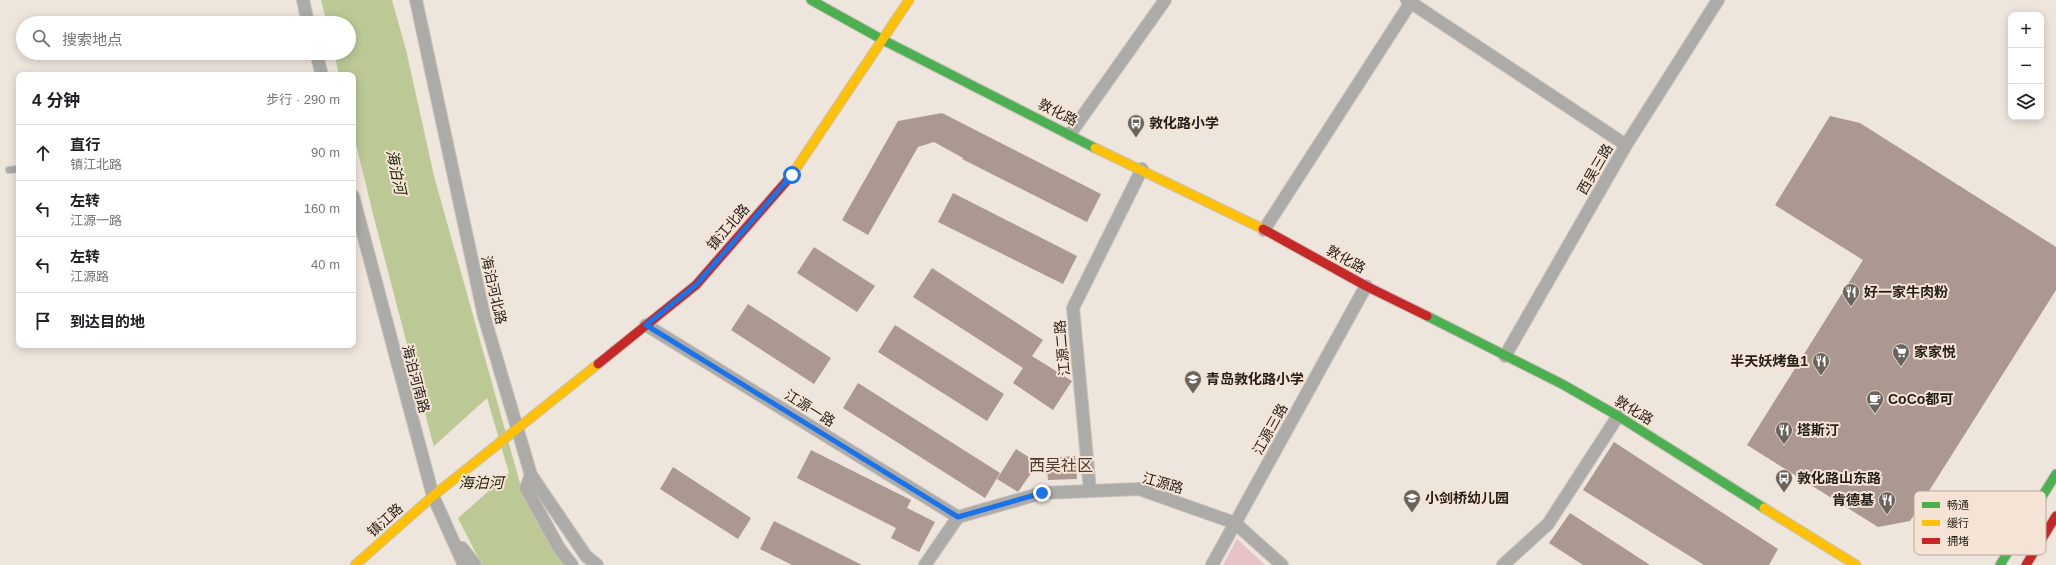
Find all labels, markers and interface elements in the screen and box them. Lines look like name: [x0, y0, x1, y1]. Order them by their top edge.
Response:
map controls: [2008, 12, 2044, 120]
button: +: [2008, 12, 2044, 48]
search box: [16, 16, 356, 60]
icon: search: [30, 27, 52, 49]
text: 搜索地点: [62, 31, 122, 48]
button: −: [2008, 48, 2044, 84]
button: layers: [2008, 84, 2044, 120]
text: 4 分钟: [32, 91, 80, 110]
text: 步行 · 290 m: [266, 92, 340, 107]
street label: 敦化路: [1036, 95, 1080, 129]
bus stop icon: 敦化路小学: [1126, 113, 1146, 138]
place label: 敦化路小学: [1149, 115, 1219, 131]
text: 直行: [70, 136, 100, 153]
street label: 西吴三路: [1574, 141, 1616, 197]
icon: ahead: [32, 142, 54, 164]
text: 90 m: [311, 145, 340, 160]
water label: 海泊河: [383, 148, 410, 199]
text: 镇江北路: [70, 157, 122, 172]
route start: [783, 166, 801, 184]
text: 左转: [70, 192, 100, 209]
icon: left: [32, 198, 54, 220]
text: 160 m: [304, 201, 340, 216]
street label: 镇江北路: [704, 201, 752, 253]
text: 江源一路: [70, 213, 122, 228]
street label: 敦化路: [1324, 242, 1368, 276]
text: 左转: [70, 248, 100, 265]
icon: left: [32, 254, 54, 276]
street label: 海泊河北路: [478, 254, 510, 326]
text: 40 m: [311, 257, 340, 272]
text: 江源路: [70, 269, 109, 284]
restaurant icon: 好一家牛肉粉: [1841, 282, 1861, 307]
place label: 好一家牛肉粉: [1864, 284, 1948, 300]
icon: arrive: [32, 310, 54, 332]
text: 到达目的地: [70, 313, 145, 330]
street label: 江源二路: [1052, 319, 1072, 377]
supermarket icon: 家家悦: [1891, 342, 1911, 367]
street label: 海泊河南路: [399, 343, 433, 415]
place label: 家家悦: [1914, 344, 1956, 360]
restaurant icon: 半天妖烤鱼1: [1811, 351, 1831, 376]
place label: 半天妖烤鱼1: [1730, 353, 1808, 369]
school or university icon: 青岛敦化路小学: [1183, 369, 1203, 394]
place label: 青岛敦化路小学: [1206, 371, 1304, 387]
street label: 江源一路: [782, 386, 838, 430]
cafe icon: CoCo都可: [1865, 389, 1885, 414]
place label: CoCo都可: [1888, 391, 1953, 407]
street label: 敦化路: [1612, 392, 1656, 428]
street label: 江源三路: [1249, 401, 1291, 457]
restaurant icon: 塔斯汀: [1774, 420, 1794, 445]
place label: 塔斯汀: [1797, 422, 1839, 438]
district label: 西吴社区: [1029, 457, 1093, 474]
bus stop icon: 敦化路山东路: [1774, 468, 1794, 493]
street label: 江源路: [1141, 470, 1185, 496]
place label: 敦化路山东路: [1797, 470, 1881, 486]
water label: 海泊河: [458, 474, 506, 491]
route end: [1033, 484, 1051, 502]
school or university icon: 小剑桥幼儿园: [1402, 488, 1422, 513]
place label: 小剑桥幼儿园: [1425, 490, 1509, 506]
restaurant icon: 肯德基: [1877, 490, 1897, 515]
legend: [1914, 491, 2046, 555]
place label: 肯德基: [1832, 492, 1874, 508]
text: 畅通: [1947, 499, 1969, 511]
street label: 镇江路: [364, 500, 406, 540]
text: 缓行: [1947, 517, 1969, 529]
text: 拥堵: [1947, 535, 1969, 547]

